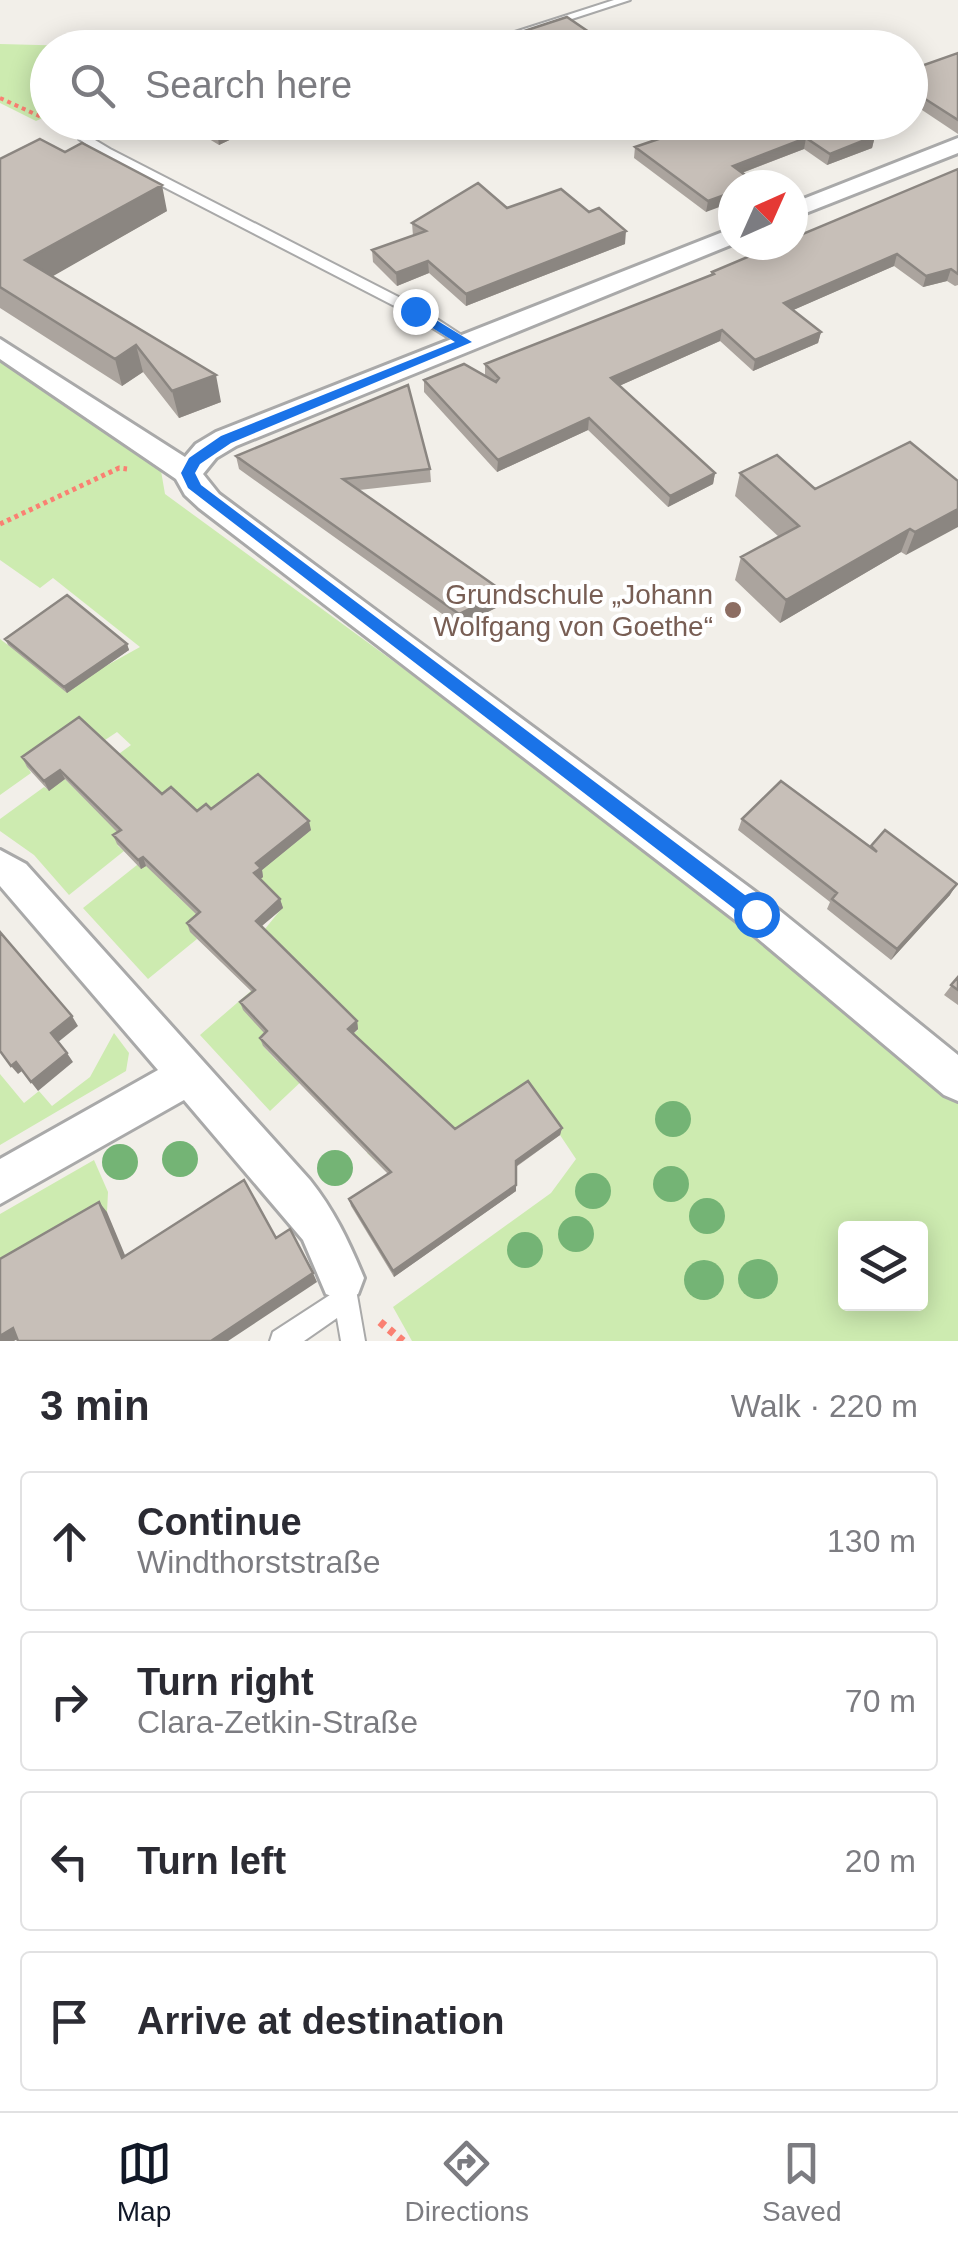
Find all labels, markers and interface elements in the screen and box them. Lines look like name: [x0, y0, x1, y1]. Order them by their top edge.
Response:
search box: [30, 30, 928, 140]
icon: search: [65, 58, 120, 113]
text: Search here: [145, 64, 352, 106]
north arrow: [718, 170, 808, 260]
route end: [393, 289, 439, 335]
place label: Grundschule „Johann Wolfgang von Goethe“: [433, 579, 713, 642]
marker: Grundschule „Johann Wolfgang von Goethe“: [722, 599, 744, 621]
route start: [734, 892, 780, 938]
map controls: [838, 1221, 928, 1311]
button: layers: [838, 1221, 928, 1311]
text: 3 min: [40, 1382, 150, 1429]
text: Walk · 220 m: [731, 1388, 918, 1424]
text: Continue: [137, 1501, 302, 1543]
icon: ahead: [42, 1514, 97, 1569]
text: 130 m: [827, 1523, 916, 1559]
text: Windthorststraße: [137, 1544, 381, 1580]
text: Turn right: [137, 1661, 314, 1703]
icon: right: [42, 1674, 97, 1729]
text: 70 m: [845, 1683, 916, 1719]
text: Clara-Zetkin-Straße: [137, 1704, 418, 1740]
icon: left: [42, 1834, 97, 1889]
text: Turn left: [137, 1840, 286, 1882]
text: 20 m: [845, 1843, 916, 1879]
icon: arrive: [42, 1994, 97, 2049]
text: Arrive at destination: [137, 2000, 504, 2042]
tab: Map: [117, 2136, 172, 2228]
tab: Directions: [405, 2136, 529, 2228]
tab: Saved: [762, 2136, 841, 2228]

